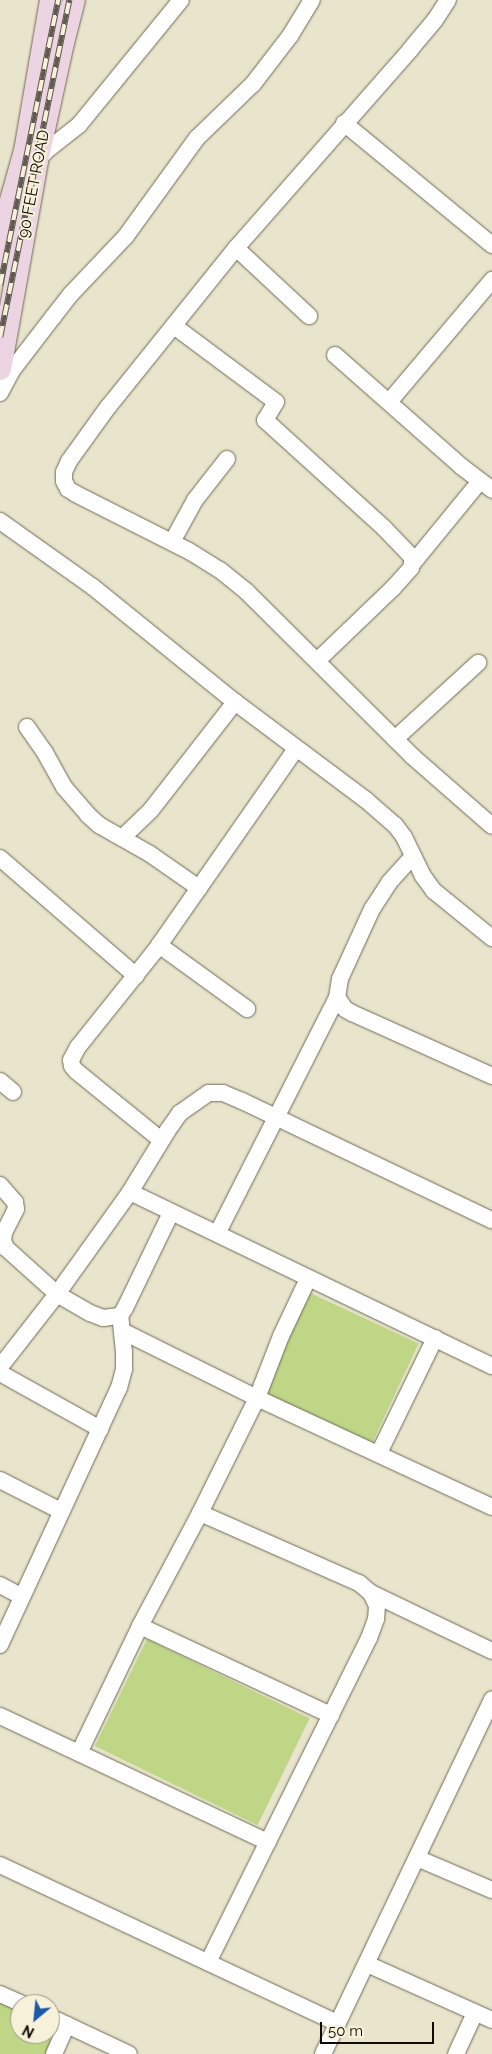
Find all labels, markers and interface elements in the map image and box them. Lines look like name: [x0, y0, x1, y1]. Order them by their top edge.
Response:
street label: 90 FEET ROAD: [14, 128, 54, 240]
north arrow: [10, 1994, 60, 2044]
scale bar: [322, 2012, 436, 2044]
text: N: [20, 2022, 37, 2041]
text: 50 m: [328, 2022, 363, 2040]

